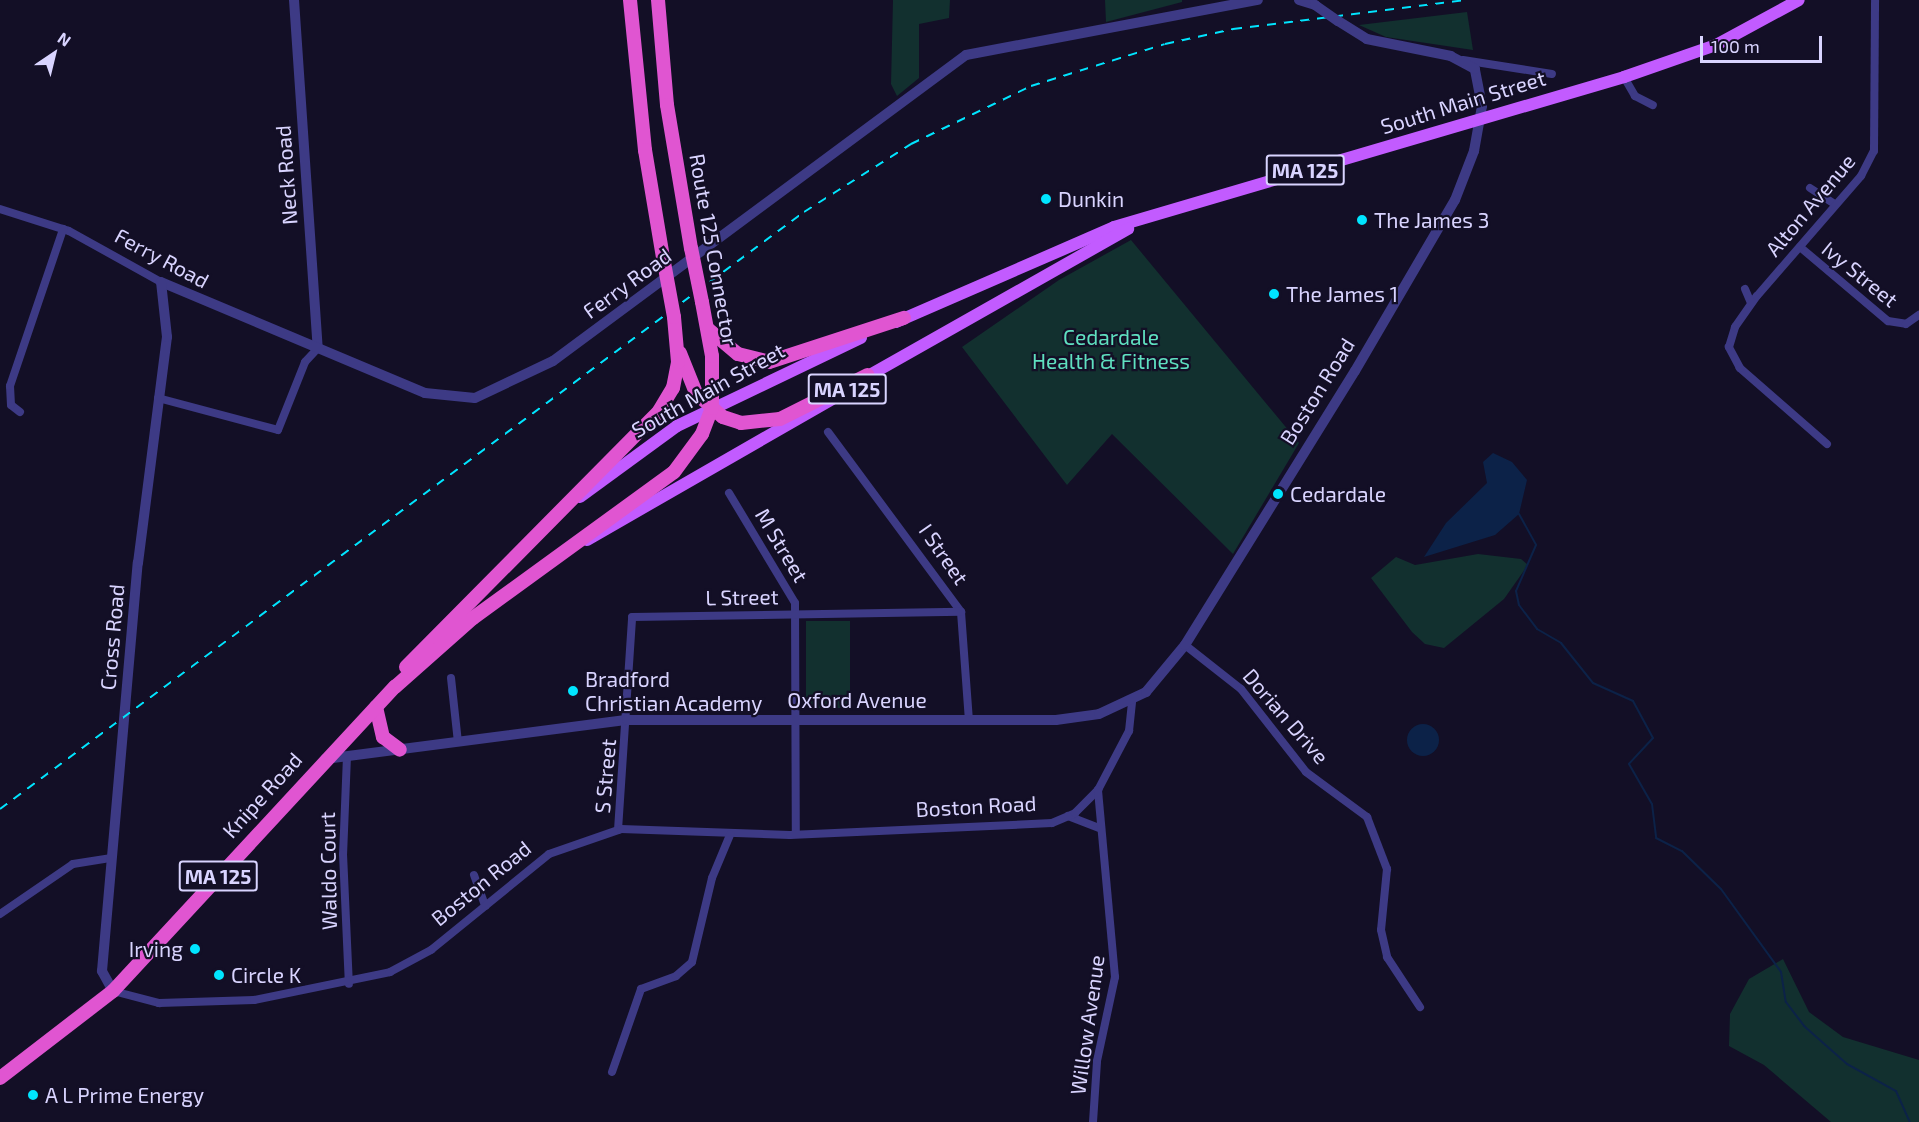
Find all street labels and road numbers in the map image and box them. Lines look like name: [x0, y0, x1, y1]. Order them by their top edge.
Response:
street label: South Main Street: [1378, 65, 1548, 139]
street label: Neck Road: [270, 124, 302, 226]
street label: Alton Avenue: [1760, 149, 1860, 261]
street label: Route 125 Connector: [685, 152, 743, 348]
road number: MA 125: [1264, 153, 1346, 187]
street label: Ferry Road: [110, 223, 214, 293]
street label: Ivy Street: [1817, 236, 1903, 312]
street label: Ferry Road: [578, 242, 676, 324]
street label: Boston Road: [1274, 333, 1360, 449]
street label: South Main Street: [627, 338, 789, 442]
road number: MA 125: [806, 372, 888, 406]
street label: M Street: [750, 504, 814, 586]
street label: I Street: [914, 519, 974, 589]
street label: Cross Road: [95, 583, 129, 691]
street label: L Street: [705, 584, 779, 610]
street label: Dorian Drive: [1238, 663, 1334, 769]
street label: Oxford Avenue: [787, 687, 927, 713]
street label: S Street: [589, 738, 621, 814]
street label: Knipe Road: [217, 747, 307, 843]
street label: Boston Road: [915, 790, 1037, 822]
street label: Waldo Court: [314, 812, 342, 930]
street label: Boston Road: [426, 835, 536, 931]
road number: MA 125: [178, 859, 258, 893]
street label: Willow Avenue: [1065, 953, 1109, 1097]

